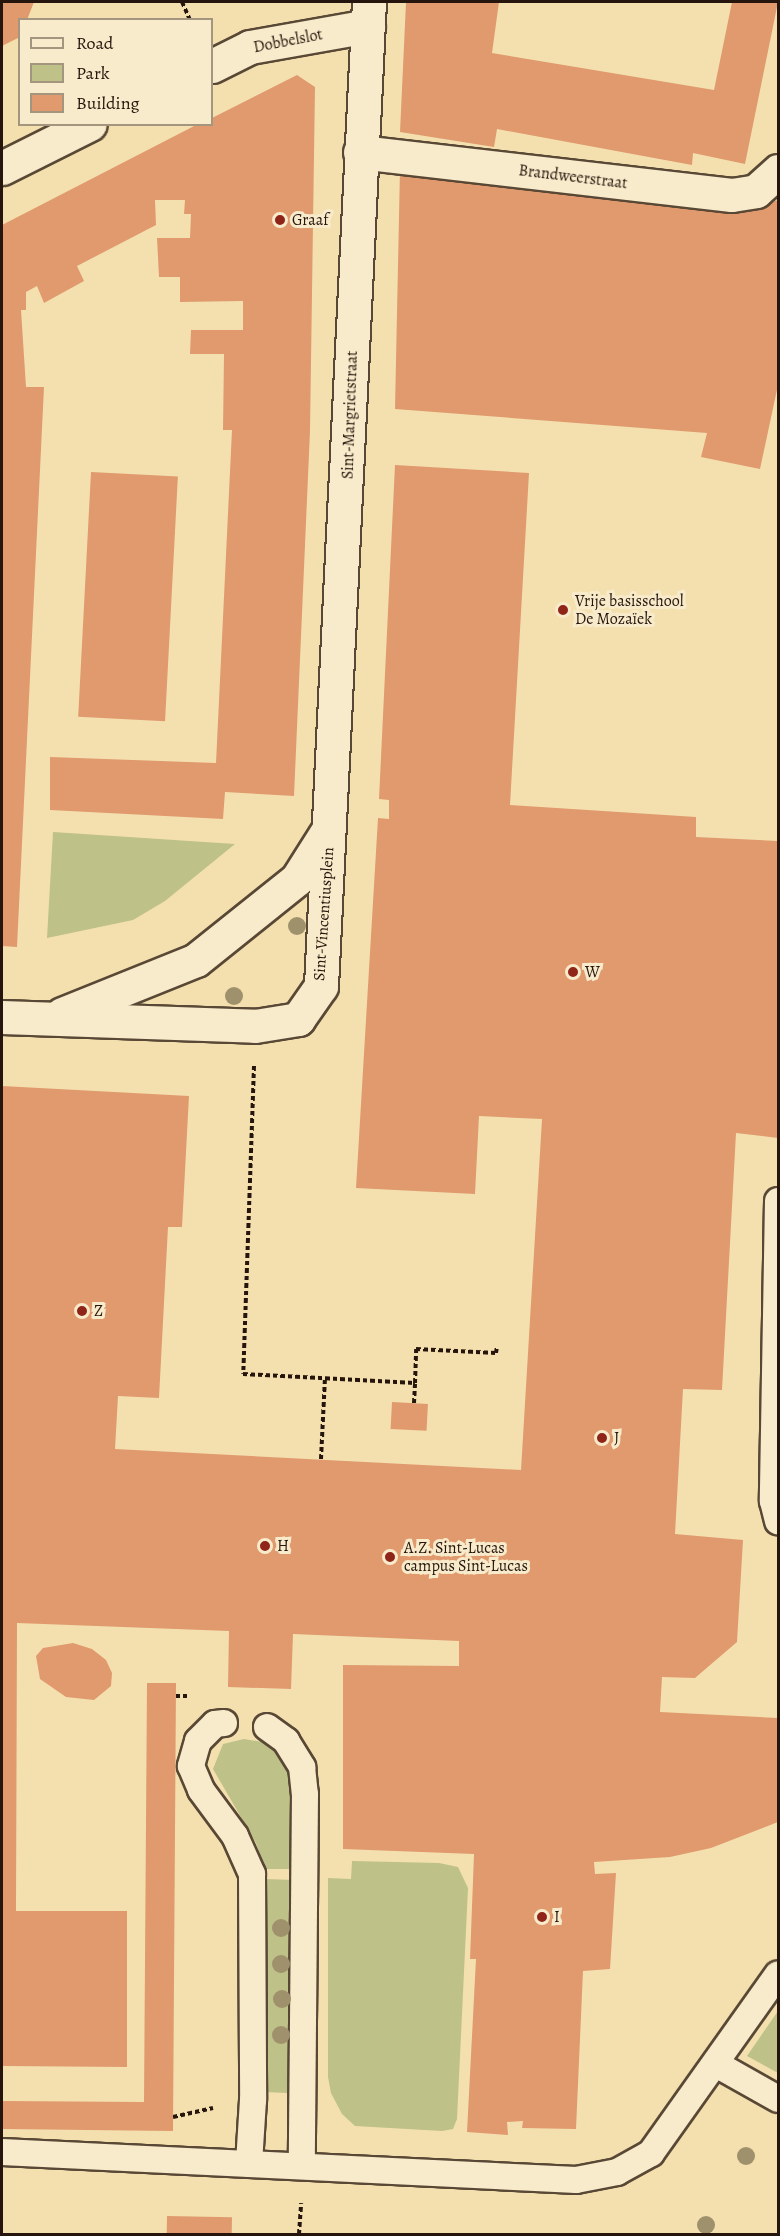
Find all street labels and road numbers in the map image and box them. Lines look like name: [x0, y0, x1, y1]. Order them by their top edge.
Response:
street label: Dobbelslot: [252, 25, 324, 57]
street label: Brandweerstraat: [517, 161, 629, 193]
street label: Sint-Margrietstraat: [338, 350, 362, 480]
street label: Sint-Vincentiusplein: [310, 846, 338, 982]

